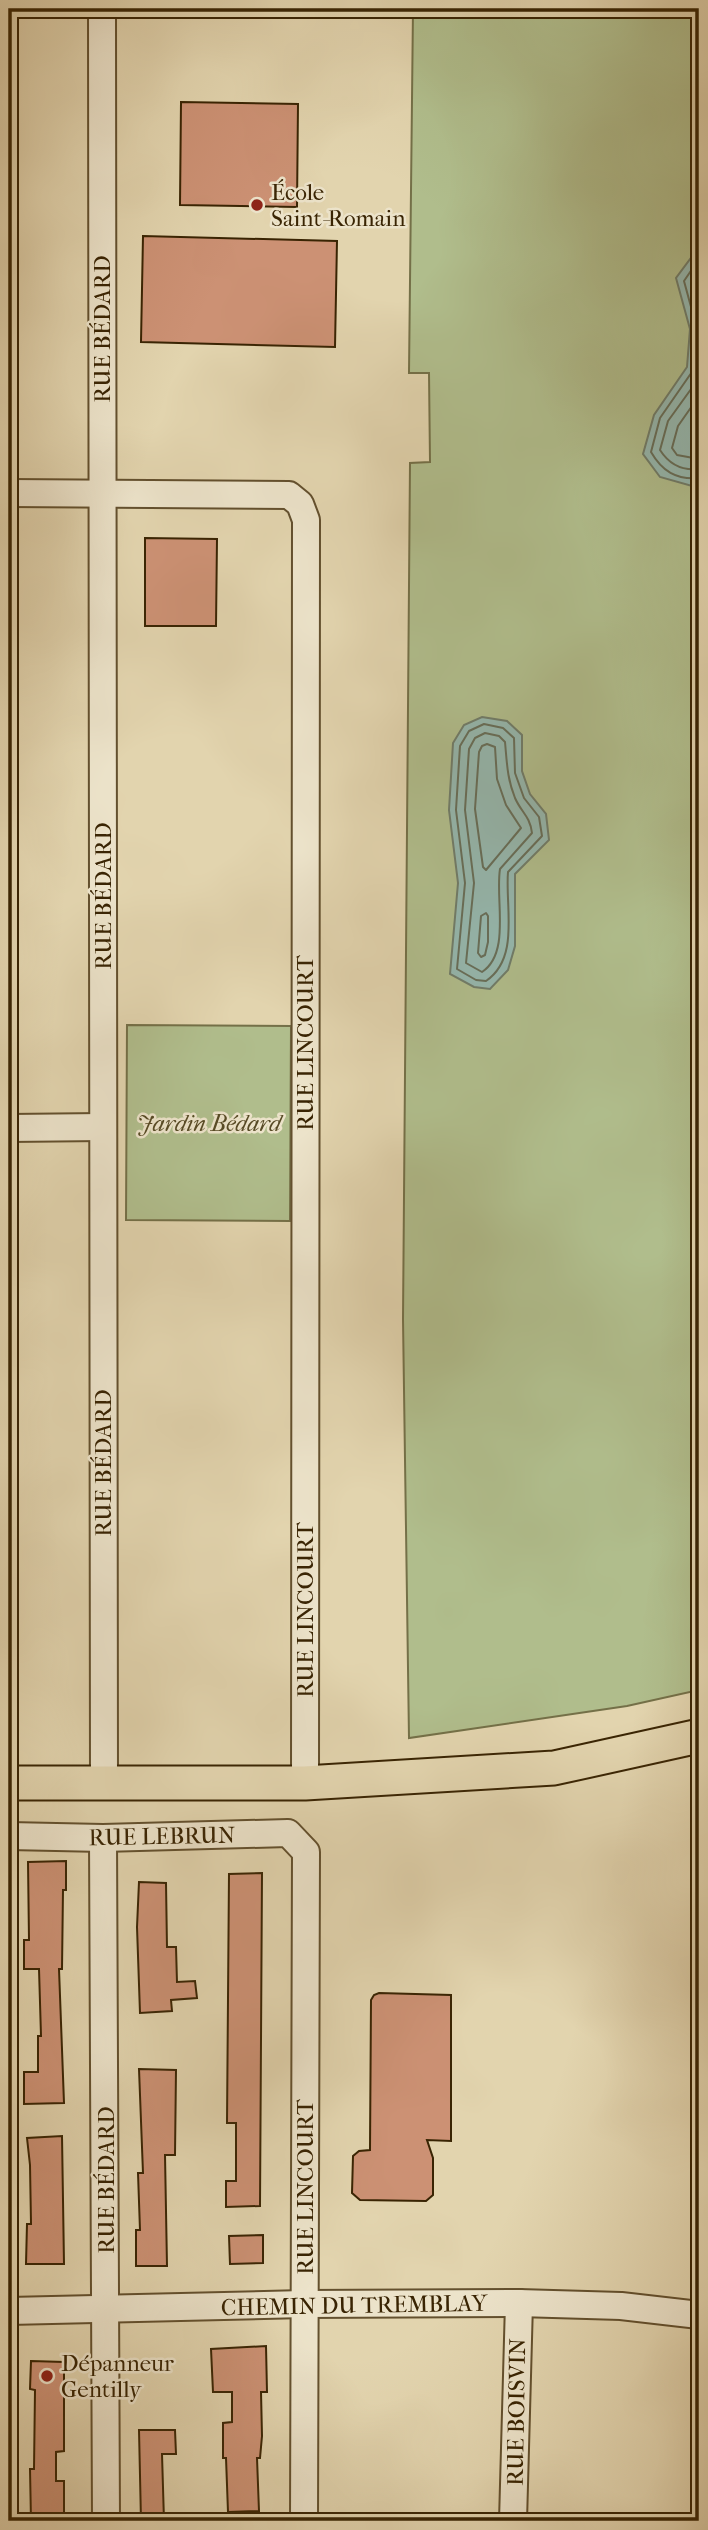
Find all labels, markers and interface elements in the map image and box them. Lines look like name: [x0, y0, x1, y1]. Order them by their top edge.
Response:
place label: École Saint-Romain: [271, 179, 406, 232]
marker: École Saint-Romain: [249, 197, 265, 213]
street label: RUE BÉDARD: [89, 255, 116, 403]
street label: RUE BÉDARD: [90, 822, 117, 970]
street label: RUE LINCOURT: [292, 955, 319, 1131]
park label: Jardin Bédard: [137, 1110, 284, 1137]
street label: RUE BÉDARD: [90, 1389, 117, 1537]
street label: RUE LINCOURT: [292, 1522, 319, 1698]
street label: RUE LEBRUN: [88, 1822, 236, 1851]
street label: RUE LINCOURT: [292, 2099, 319, 2275]
street label: RUE BÉDARD: [93, 2106, 120, 2254]
street label: CHEMIN DU TREMBLAY: [221, 2290, 489, 2321]
street label: RUE BOISVIN: [502, 2338, 531, 2486]
place label: Dépanneur Gentilly: [61, 2350, 174, 2403]
marker: Dépanneur Gentilly: [39, 2368, 55, 2384]

